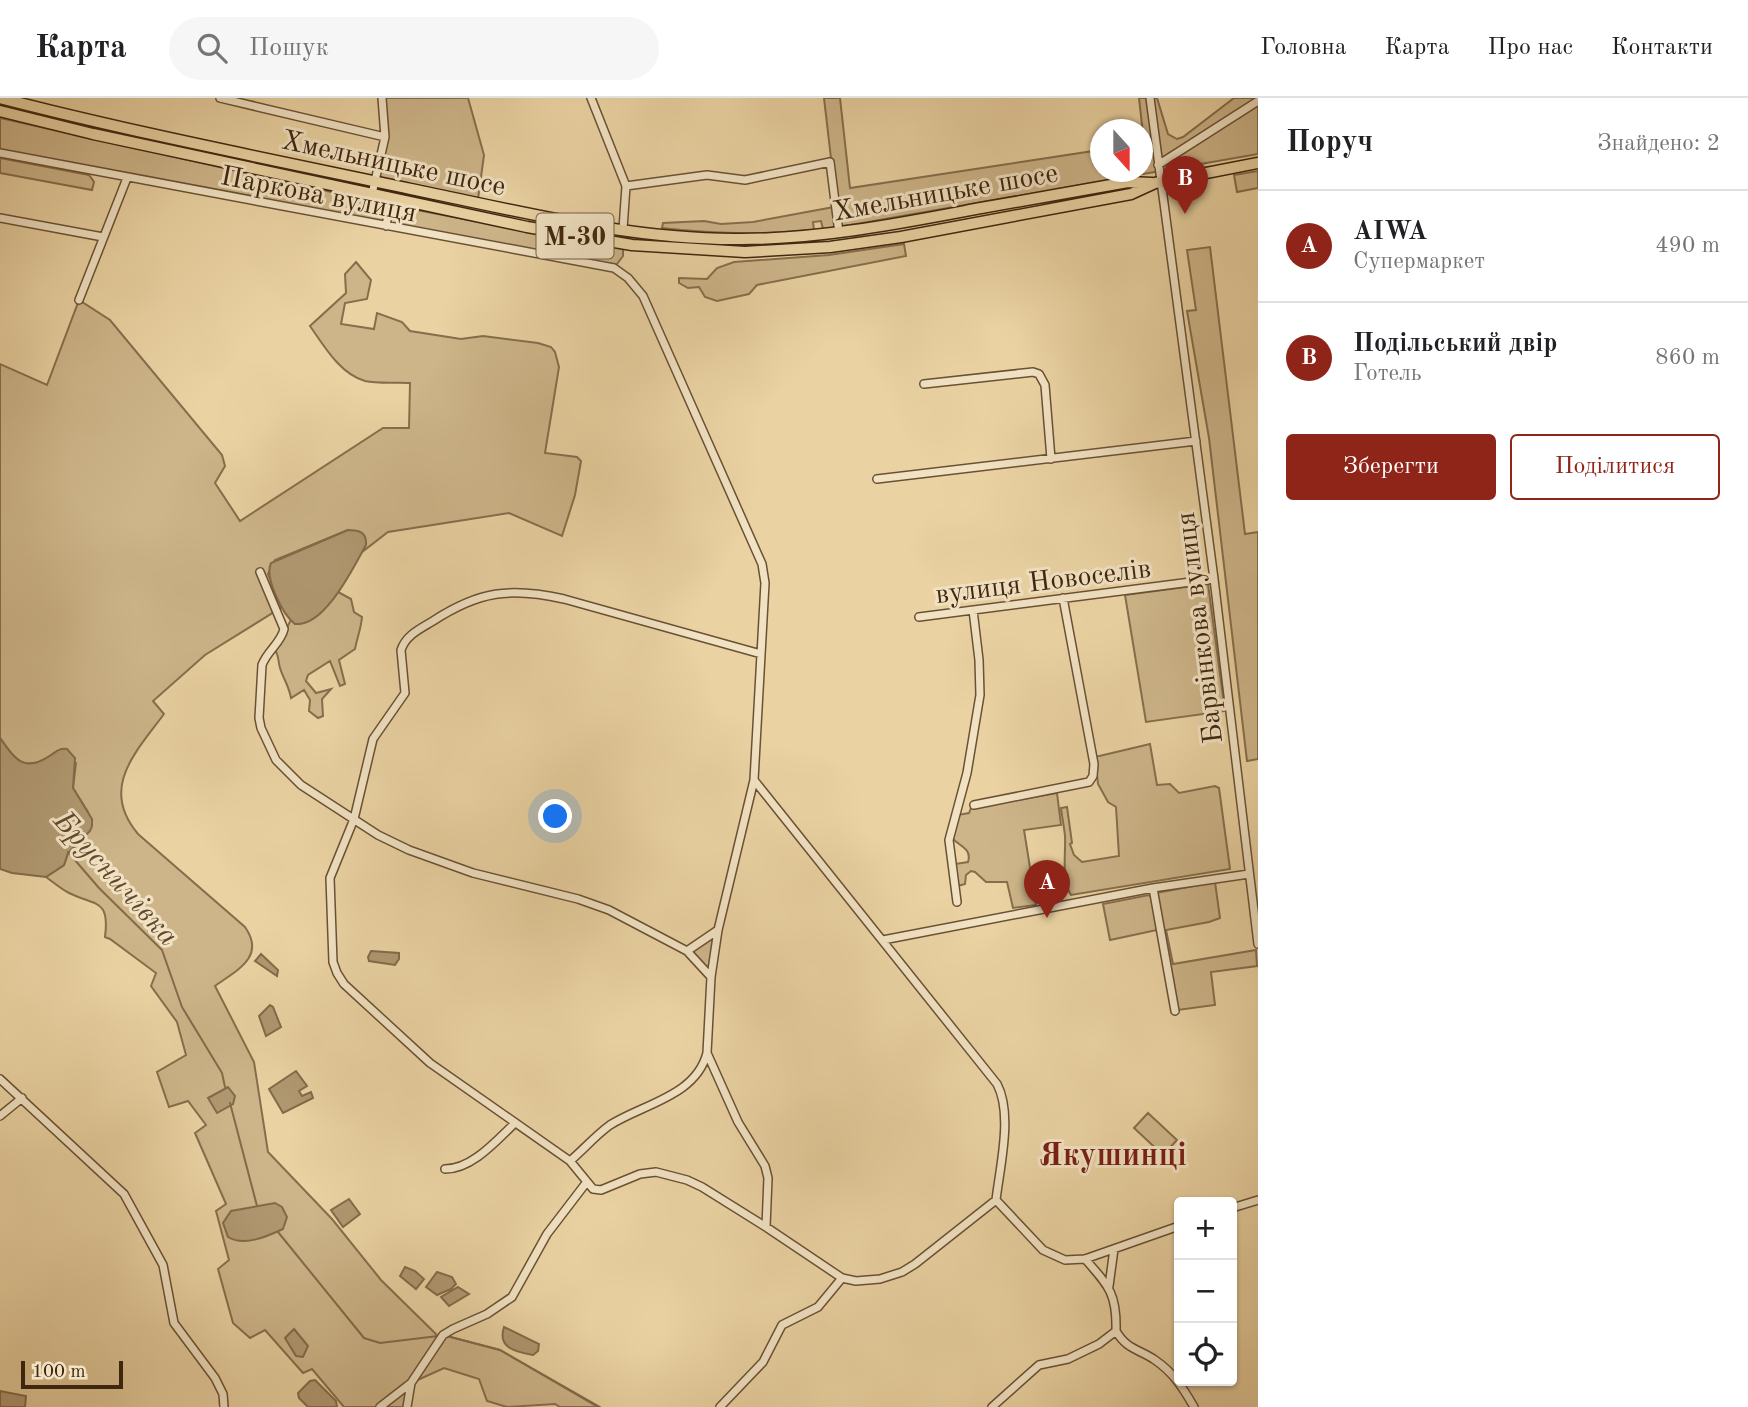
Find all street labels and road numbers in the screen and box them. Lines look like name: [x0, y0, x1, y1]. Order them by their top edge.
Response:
street label: Хмельницьке шосе: [279, 128, 508, 202]
street label: Хмельницьке шосе: [831, 160, 1060, 228]
street label: Паркова вулиця: [218, 163, 419, 229]
road number: М-30: [536, 214, 614, 258]
street label: Барвінкова вулиця: [1173, 510, 1229, 745]
street label: вулиця Новоселів: [934, 556, 1153, 610]

